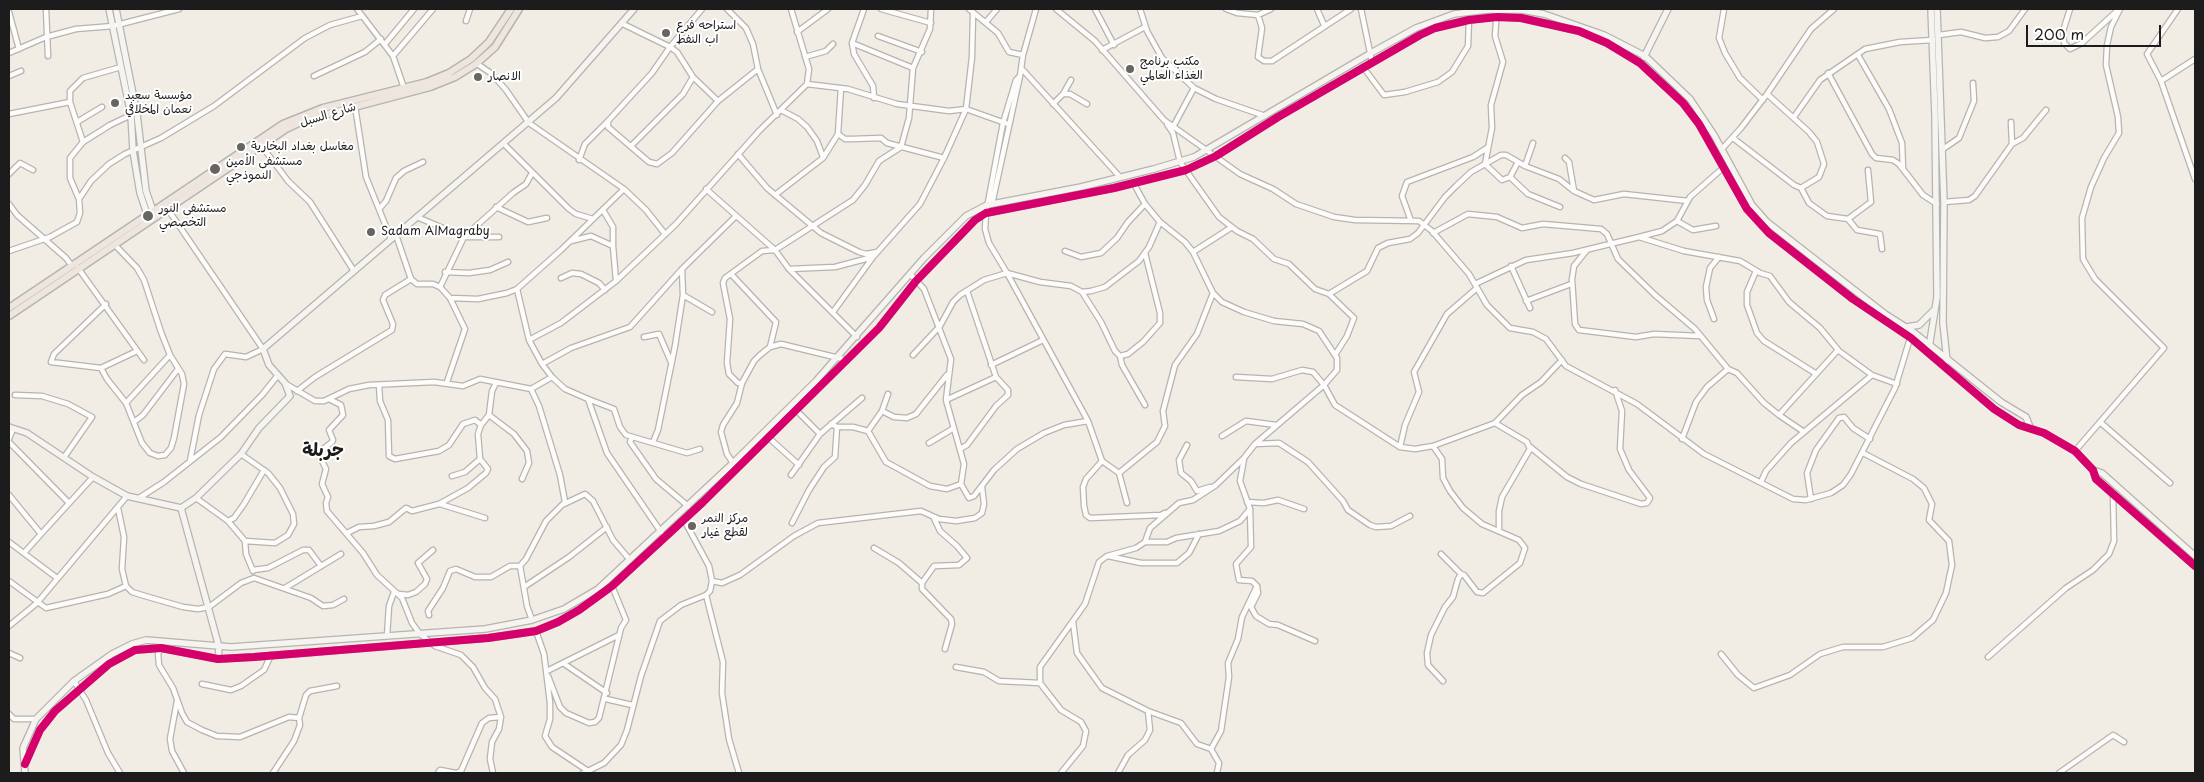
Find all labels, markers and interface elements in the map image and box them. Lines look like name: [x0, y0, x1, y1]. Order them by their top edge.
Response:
scale bar: [2029, 15, 2164, 47]
place label: استراحه فرع اب النفط: [676, 19, 736, 47]
text: 200 m: [2034, 22, 2084, 45]
marker: استراحه فرع اب النفط: [660, 27, 672, 39]
place label: مكتب برنامج الغذاء العالمي: [1140, 55, 1203, 83]
marker: مكتب برنامج الغذاء العالمي: [1124, 63, 1136, 75]
place label: الانصار: [488, 70, 521, 84]
marker: الانصار: [472, 71, 484, 83]
place label: مؤسسة سعيد نعمان المخلافي: [125, 89, 193, 117]
marker: مؤسسة سعيد نعمان المخلافي: [109, 97, 121, 109]
street label: شارع السبل: [298, 100, 358, 130]
place label: مغاسل بغداد البخارية: [251, 140, 354, 154]
marker: مغاسل بغداد البخارية: [235, 141, 247, 153]
place label: مستشفى الأمين النموذجي: [226, 155, 303, 183]
marker: مستشفى الأمين النموذجي: [208, 162, 222, 176]
place label: مستشفى النور التخصصي: [159, 202, 227, 230]
marker: مستشفى النور التخصصي: [141, 209, 155, 223]
place label: Sadam AlMagraby: [381, 225, 490, 239]
marker: Sadam AlMagraby: [365, 226, 377, 238]
district label: جربلة: [302, 440, 344, 462]
place label: مركز النمر لقطع غيار: [702, 512, 748, 540]
marker: مركز النمر لقطع غيار: [686, 520, 698, 532]

